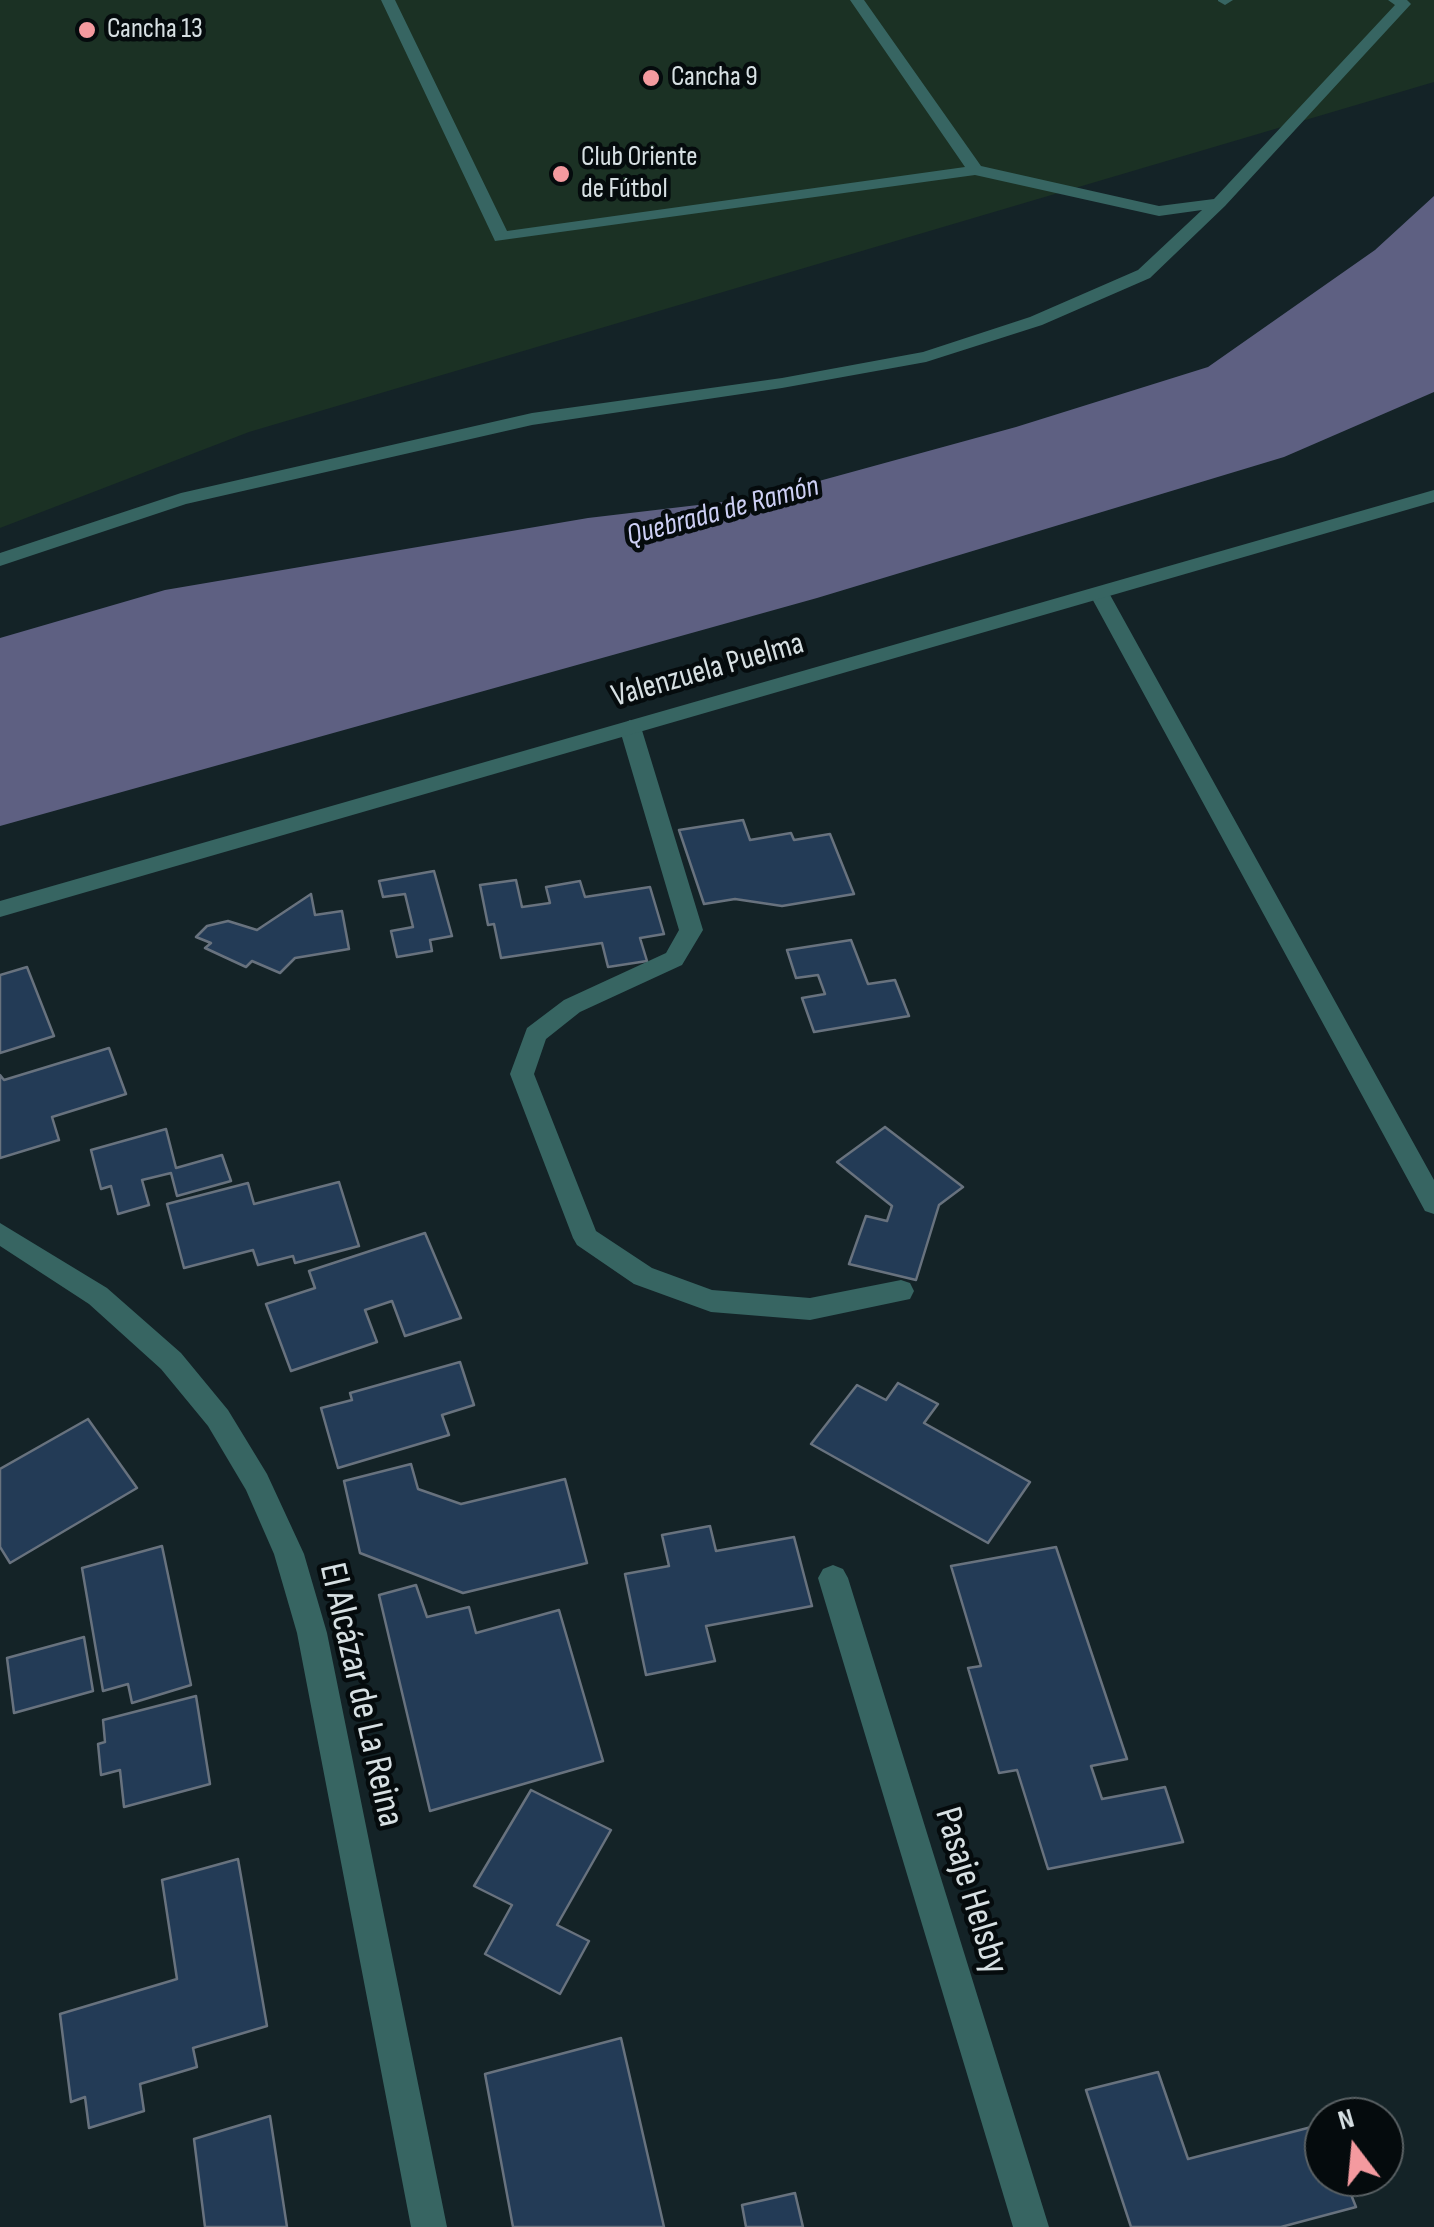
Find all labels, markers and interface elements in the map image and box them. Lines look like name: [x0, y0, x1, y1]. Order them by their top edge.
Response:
place label: Cancha 13: [107, 13, 203, 47]
marker: Cancha 13: [76, 19, 98, 41]
place label: Cancha 9: [671, 61, 758, 95]
marker: Cancha 9: [640, 67, 662, 89]
place label: Club Oriente de Fútbol: [581, 141, 698, 207]
marker: Club Oriente de Fútbol: [550, 163, 572, 185]
water label: Quebrada de Ramón: [623, 469, 823, 555]
street label: Valenzuela Puelma: [608, 625, 808, 717]
street label: El Alcázar de La Reina: [307, 1559, 413, 1831]
street label: Pasaje Helsby: [923, 1802, 1017, 1980]
north arrow: [1304, 2097, 1404, 2197]
text: N: [1334, 2102, 1358, 2138]

